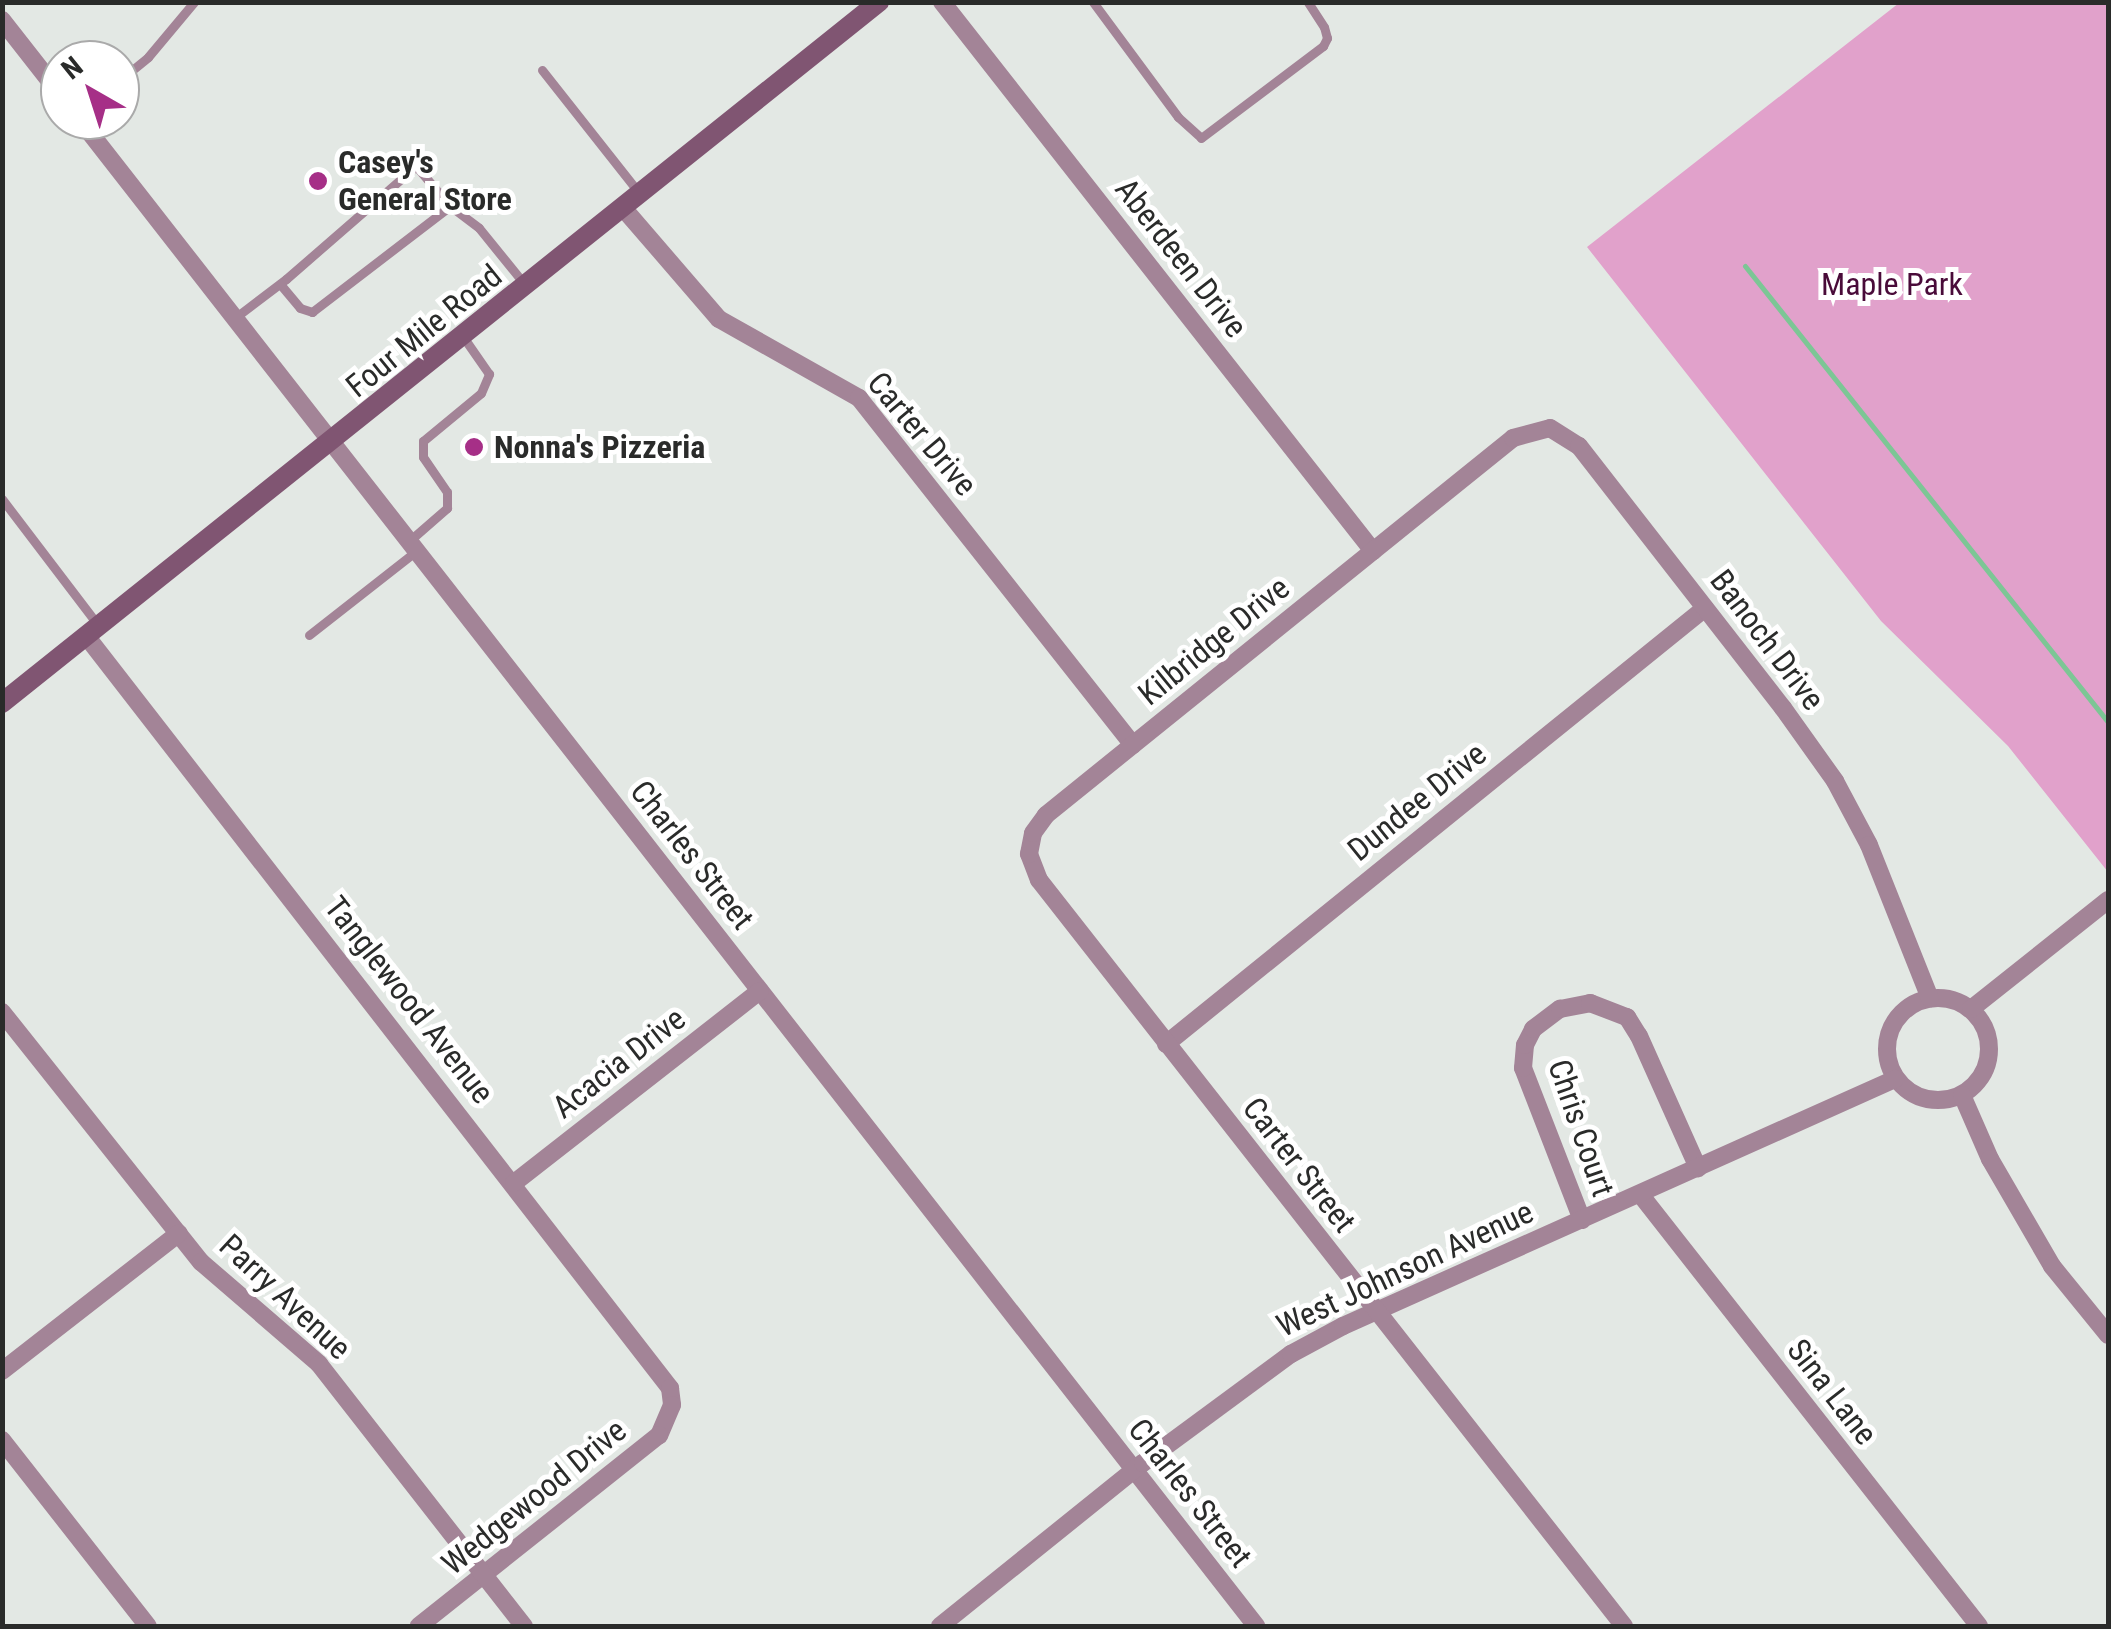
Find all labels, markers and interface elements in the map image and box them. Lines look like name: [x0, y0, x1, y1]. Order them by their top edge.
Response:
north arrow: [40, 40, 140, 140]
text: N: [55, 50, 89, 86]
place label: Casey's General Store: [338, 144, 512, 219]
marker: Casey's General Store: [307, 170, 329, 192]
street label: Aberdeen Drive: [1107, 171, 1255, 345]
street label: Four Mile Road: [338, 257, 510, 405]
park label: Maple Park: [1821, 265, 1963, 303]
street label: Carter Drive: [859, 364, 985, 504]
place label: Nonna's Pizzeria: [494, 428, 705, 466]
marker: Nonna's Pizzeria: [463, 436, 485, 458]
street label: Banoch Drive: [1702, 562, 1832, 718]
street label: Kilbridge Drive: [1131, 569, 1297, 713]
street label: Dundee Drive: [1340, 735, 1494, 869]
street label: Charles Street: [622, 773, 762, 937]
street label: Tanglewood Avenue: [316, 889, 502, 1111]
street label: Acacia Drive: [545, 999, 693, 1127]
street label: Chris Court: [1540, 1054, 1622, 1202]
street label: Carter Street: [1234, 1090, 1364, 1240]
street label: West Johnson Avenue: [1271, 1193, 1539, 1345]
street label: Parry Avenue: [211, 1227, 359, 1367]
street label: Sina Lane: [1779, 1332, 1885, 1452]
street label: Wedgewood Drive: [434, 1411, 634, 1583]
street label: Charles Street: [1120, 1411, 1260, 1575]

